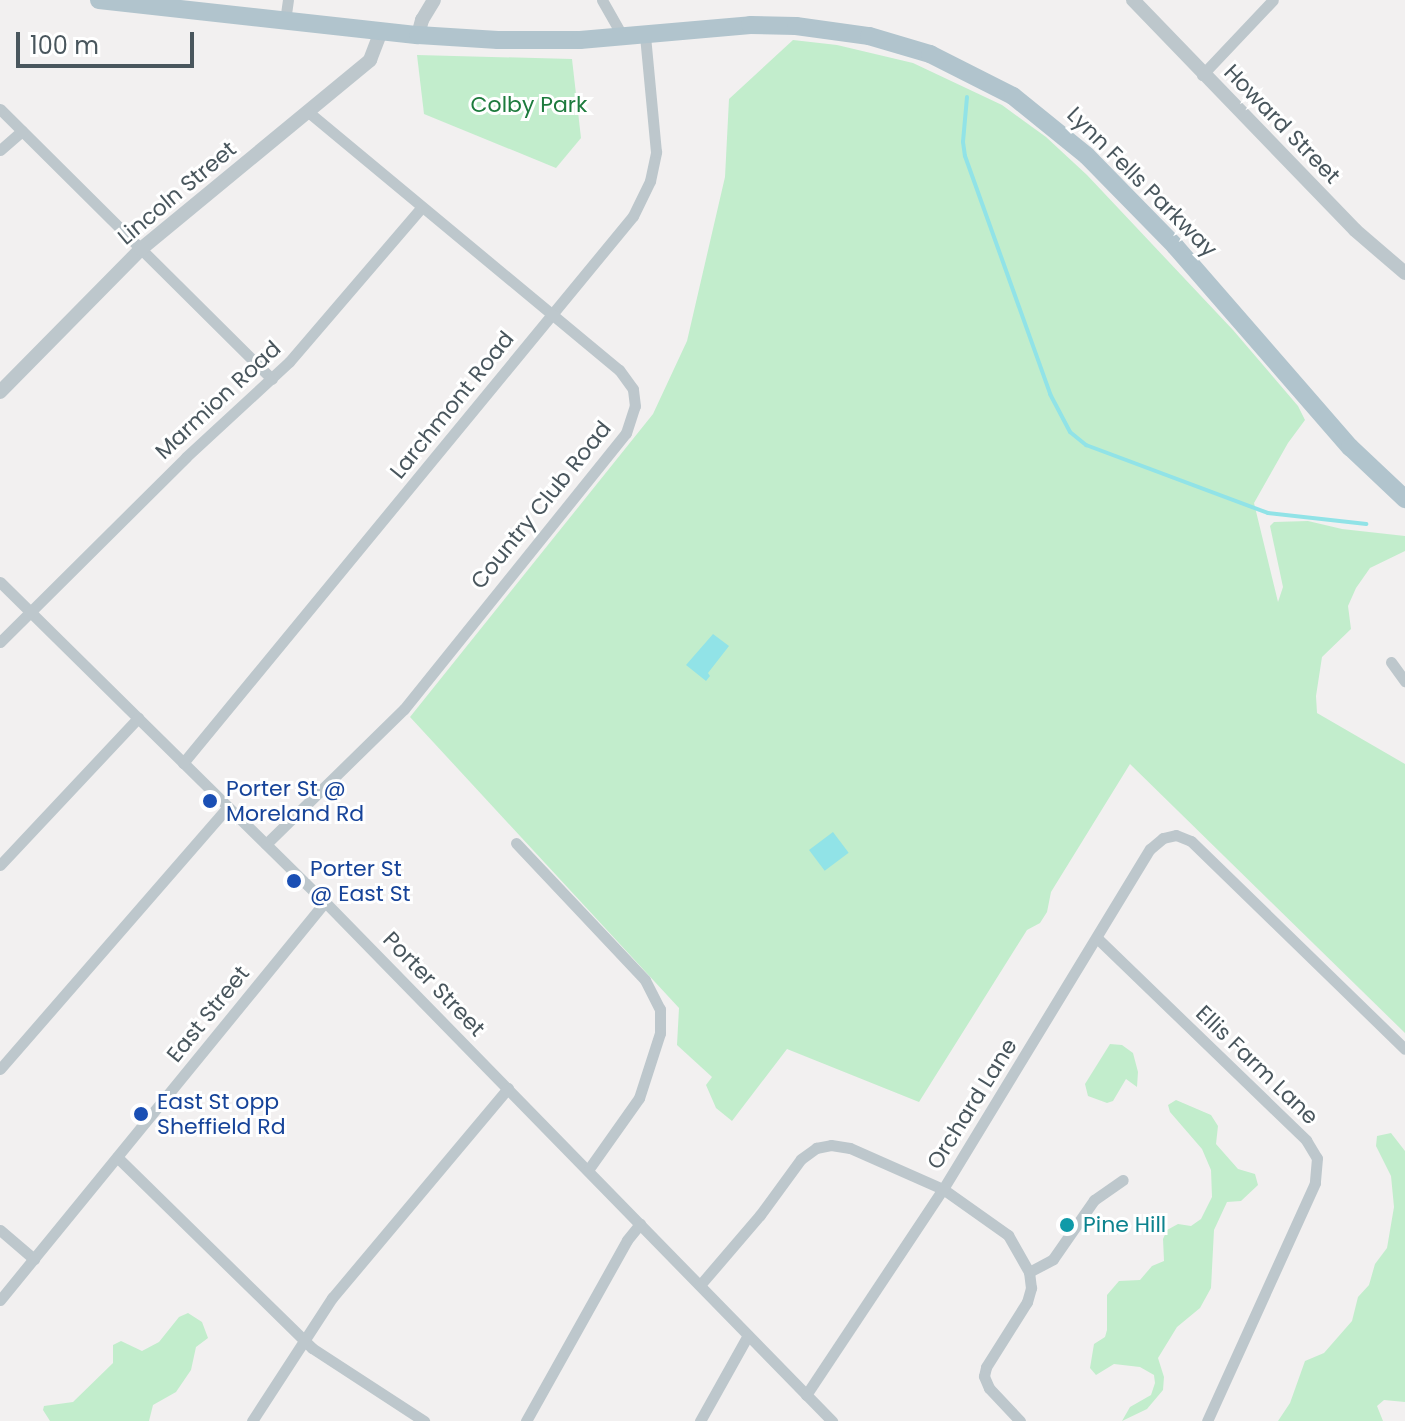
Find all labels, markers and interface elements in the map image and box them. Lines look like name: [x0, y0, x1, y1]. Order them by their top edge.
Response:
scale bar: [20, 16, 198, 66]
text: 100 m: [30, 29, 99, 62]
street label: Howard Street: [1218, 59, 1346, 189]
park label: Colby Park: [471, 92, 587, 118]
street label: Lynn Fells Parkway: [1062, 102, 1222, 262]
street label: Lincoln Street: [113, 136, 241, 250]
street label: Larchmont Road: [384, 326, 520, 484]
street label: Marmion Road: [150, 335, 286, 465]
street label: Country Club Road: [465, 416, 617, 594]
place label: Porter St @ Moreland Rd: [226, 775, 364, 826]
marker: Porter St @ Moreland Rd: [201, 792, 219, 810]
place label: Porter St @ East St: [310, 855, 411, 906]
marker: Porter St @ East St: [285, 872, 303, 890]
street label: Porter Street: [378, 926, 490, 1042]
street label: East Street: [161, 961, 255, 1067]
street label: Ellis Farm Lane: [1190, 1000, 1324, 1130]
street label: Orchard Lane: [921, 1034, 1023, 1174]
place label: East St opp Sheffield Rd: [157, 1088, 286, 1140]
marker: East St opp Sheffield Rd: [132, 1105, 150, 1123]
place label: Pine Hill: [1083, 1212, 1166, 1238]
marker: Pine Hill: [1058, 1216, 1076, 1234]

